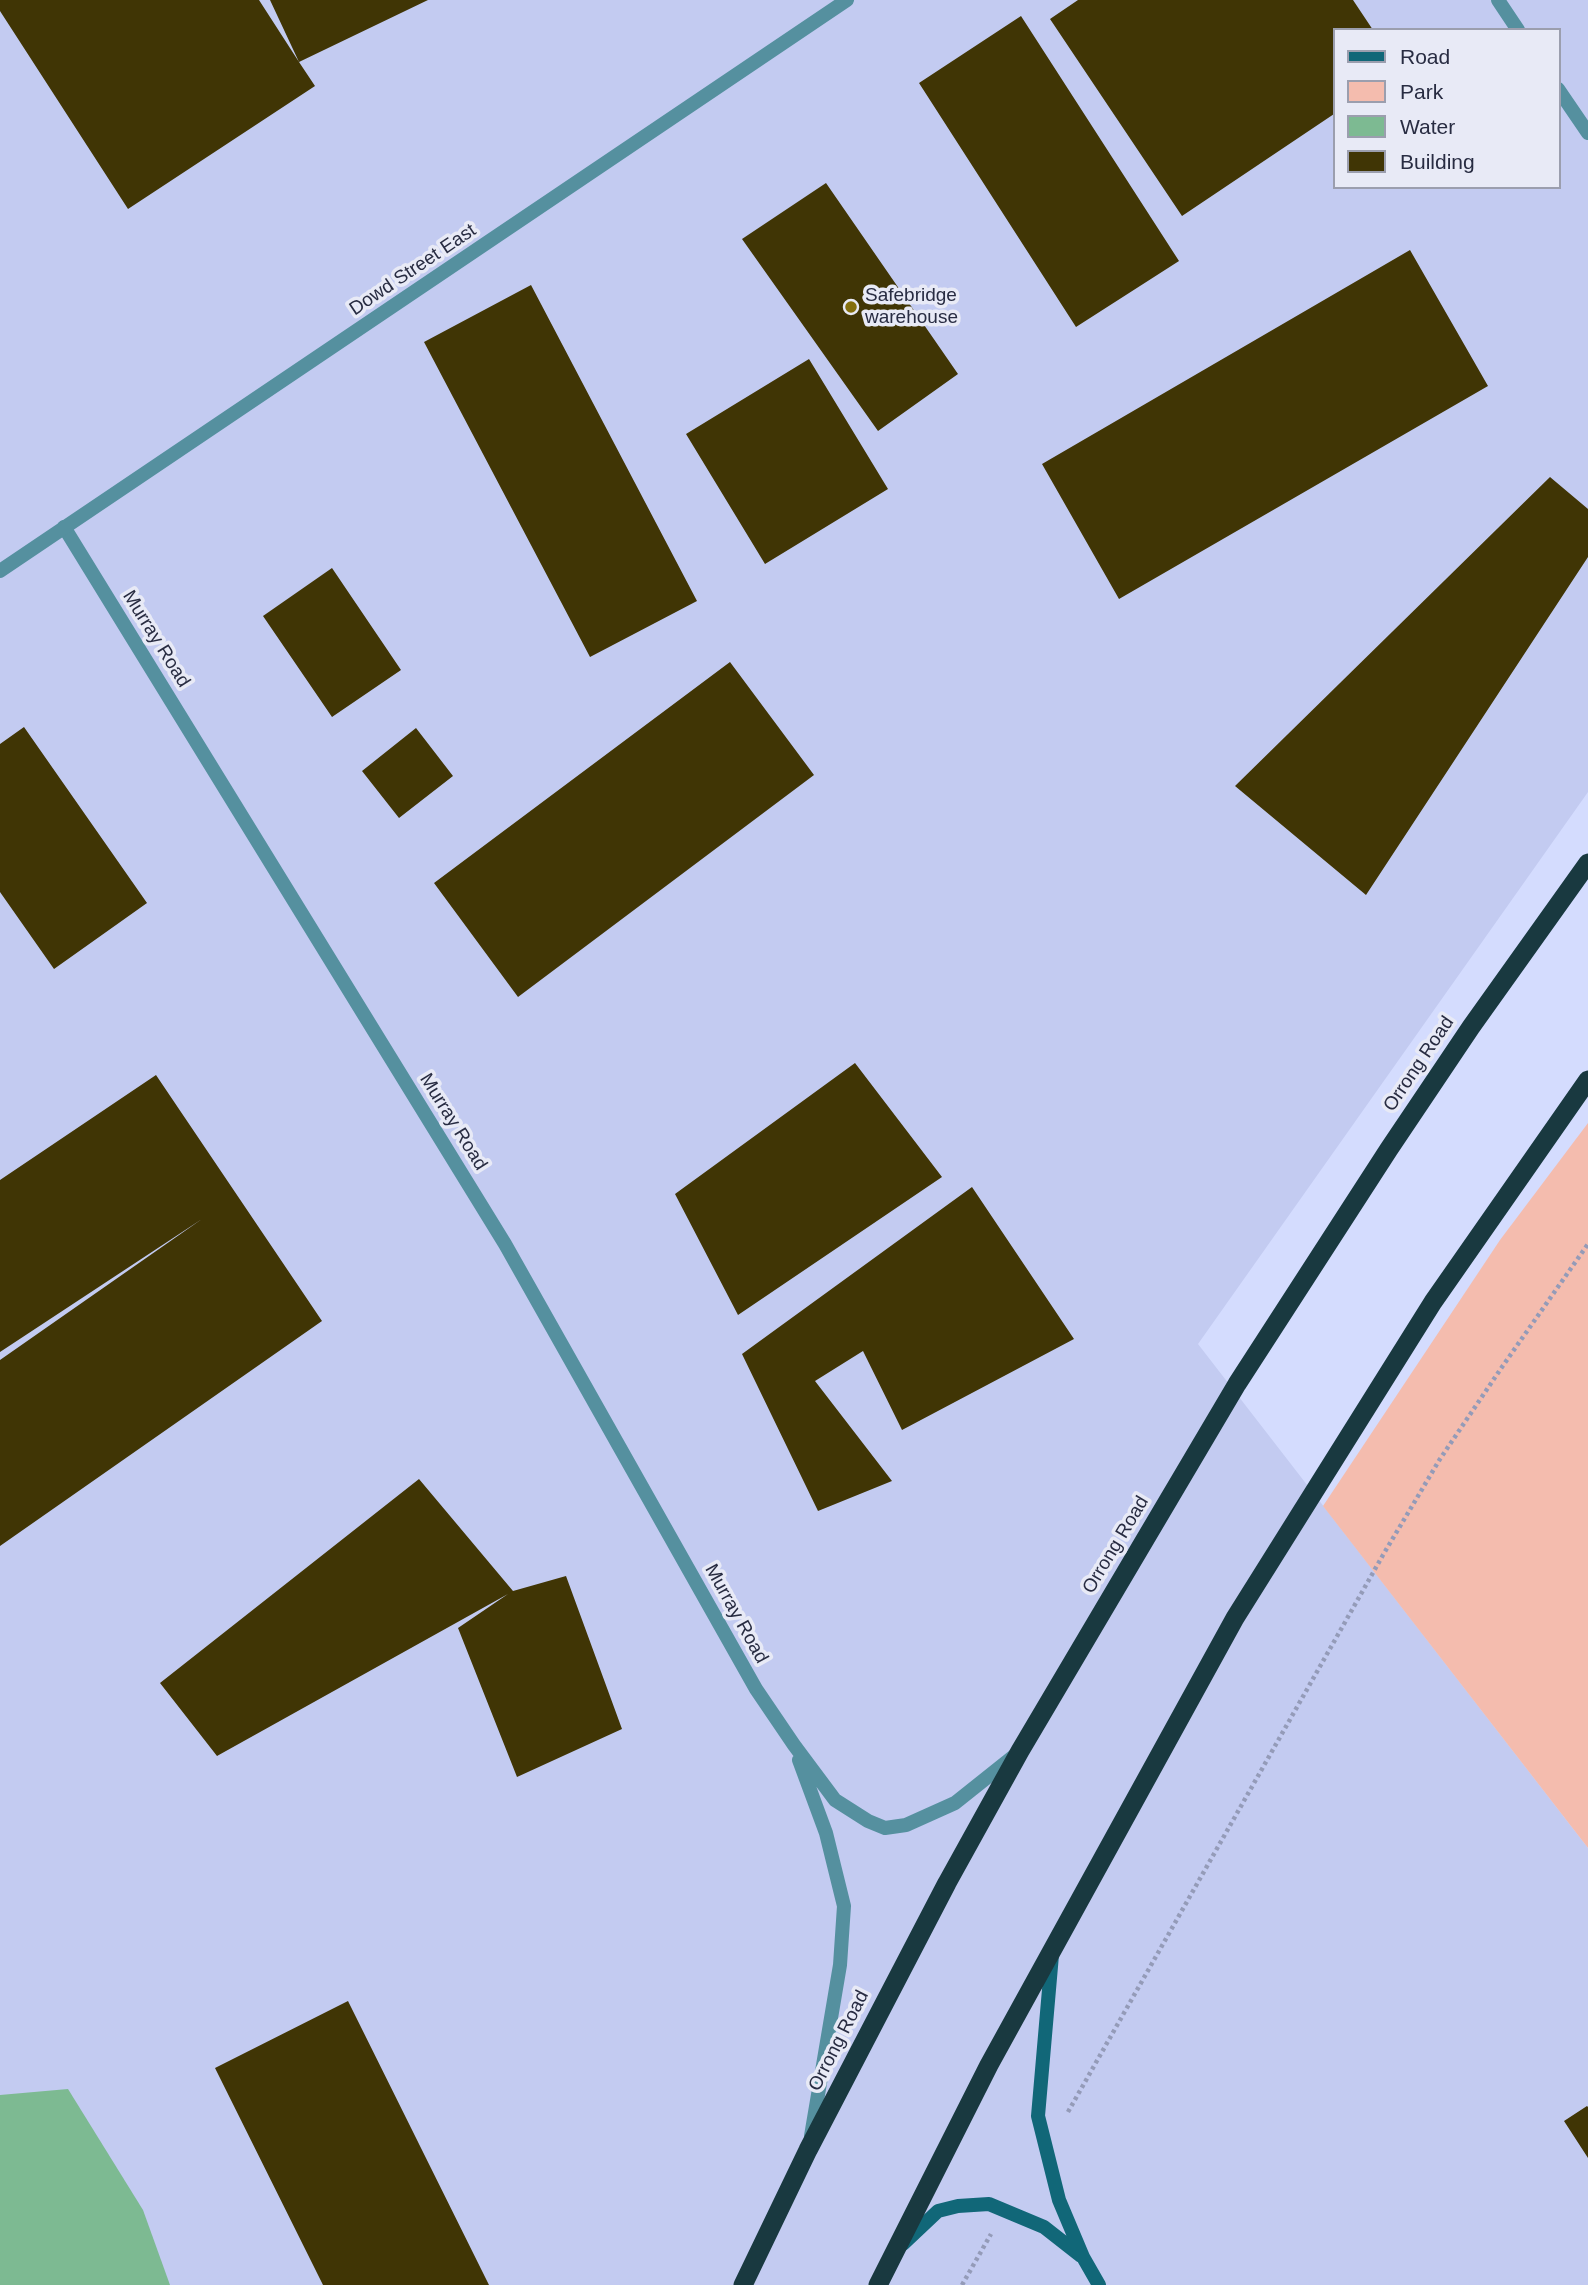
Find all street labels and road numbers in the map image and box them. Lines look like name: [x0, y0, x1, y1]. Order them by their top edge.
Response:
street label: Dowd Street East: [345, 219, 481, 321]
street label: Murray Road: [117, 586, 195, 692]
street label: Orrong Road: [1379, 1012, 1459, 1116]
street label: Murray Road: [414, 1069, 492, 1175]
street label: Orrong Road: [1078, 1492, 1154, 1598]
street label: Murray Road: [699, 1560, 773, 1668]
street label: Orrong Road: [804, 1987, 874, 2095]

